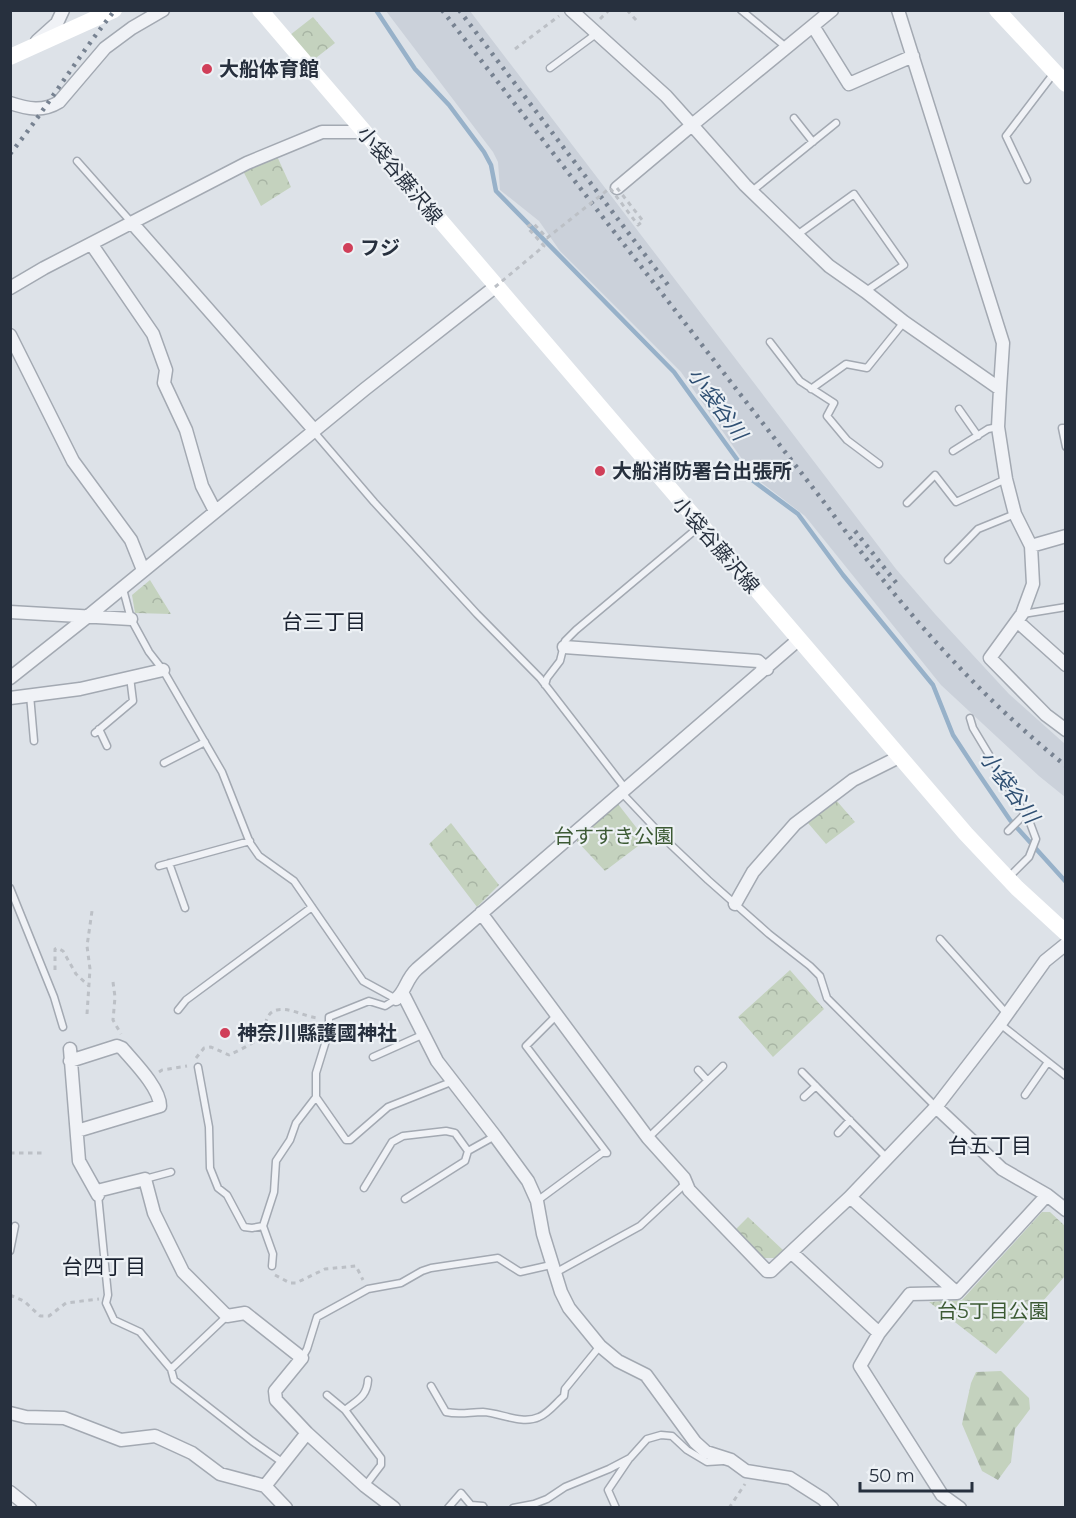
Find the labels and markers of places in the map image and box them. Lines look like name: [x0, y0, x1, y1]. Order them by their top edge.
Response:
place label: 大船体育館: [219, 57, 319, 81]
marker: 大船体育館: [200, 62, 214, 76]
place label: フジ: [360, 236, 400, 260]
marker: フジ: [341, 241, 355, 255]
place label: 大船消防署台出張所: [612, 459, 792, 483]
marker: 大船消防署台出張所: [593, 464, 607, 478]
place label: 神奈川縣護國神社: [237, 1021, 397, 1045]
marker: 神奈川縣護國神社: [218, 1026, 232, 1040]

